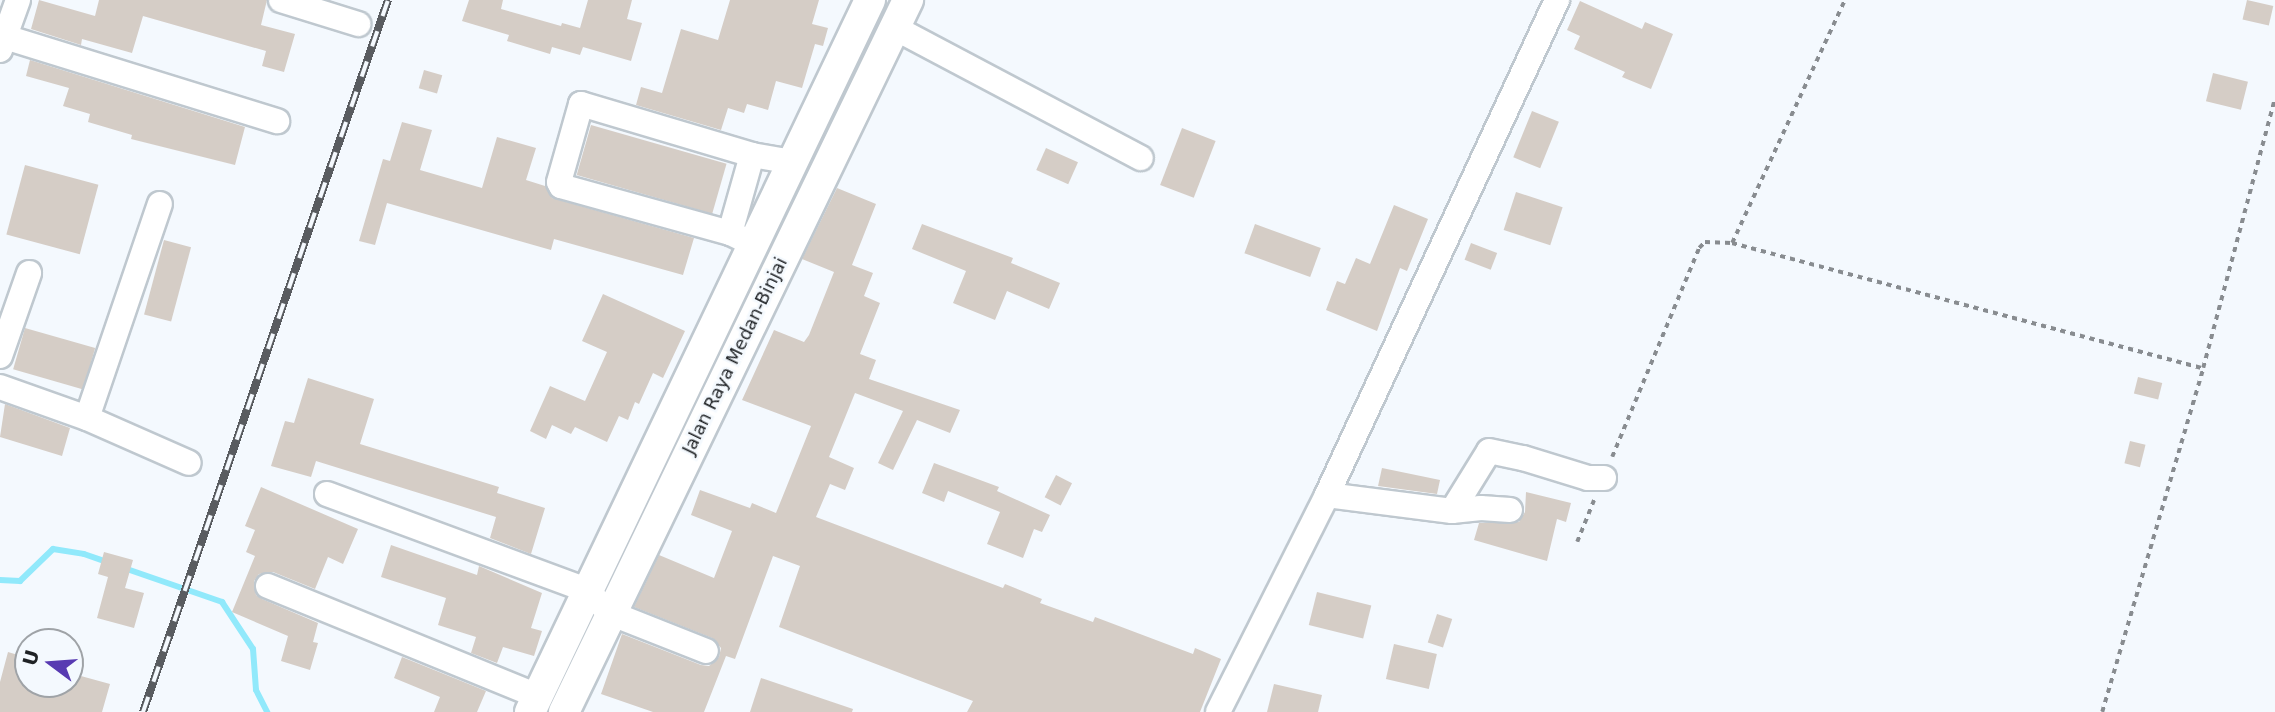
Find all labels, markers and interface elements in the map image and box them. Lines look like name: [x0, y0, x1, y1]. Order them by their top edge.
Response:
street label: Jalan Raya Medan-Binjai: [678, 254, 792, 458]
north arrow: [14, 628, 84, 698]
text: U: [18, 647, 43, 668]

